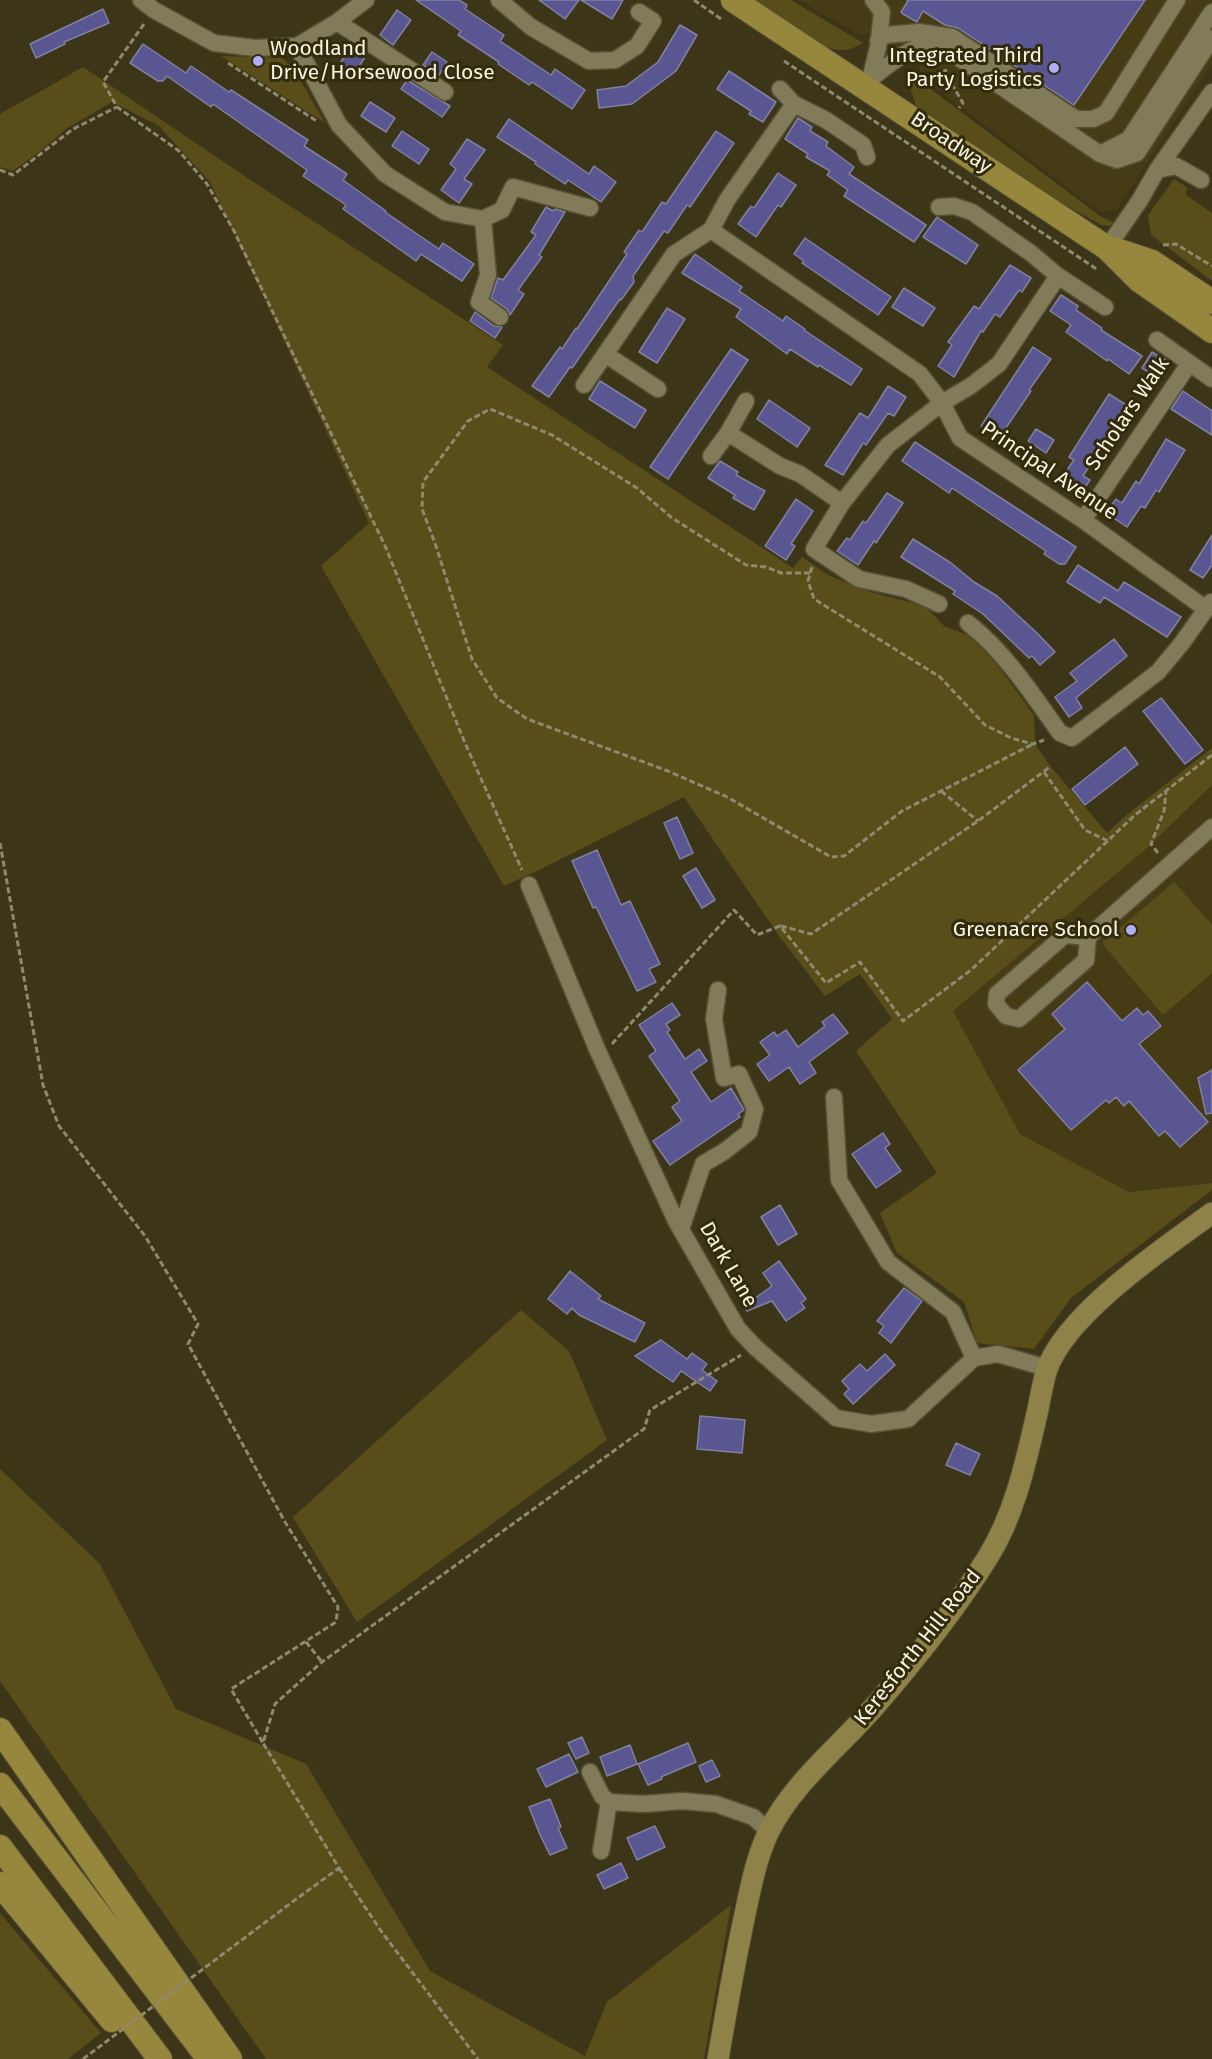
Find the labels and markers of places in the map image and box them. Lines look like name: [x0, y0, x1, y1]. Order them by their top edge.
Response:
place label: Woodland Drive/Horsewood Close: [270, 36, 495, 86]
place label: Integrated Third Party Logistics: [889, 43, 1042, 93]
marker: Woodland Drive/Horsewood Close: [251, 54, 265, 68]
marker: Integrated Third Party Logistics: [1047, 61, 1061, 75]
place label: Greenacre School: [953, 917, 1119, 943]
marker: Greenacre School: [1124, 923, 1138, 937]

